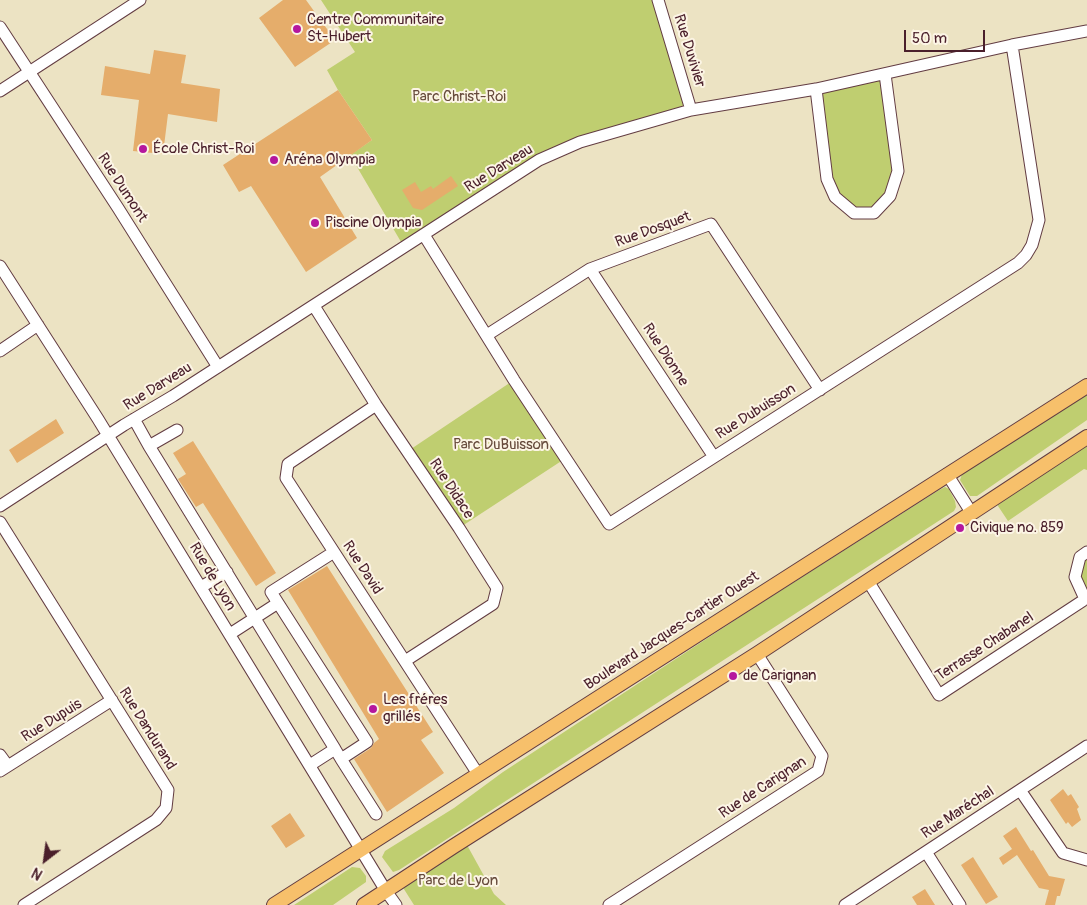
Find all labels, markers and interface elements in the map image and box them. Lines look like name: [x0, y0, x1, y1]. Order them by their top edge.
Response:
place label: Centre Communitaire St-Hubert: [307, 11, 444, 46]
street label: Rue Duvivier: [669, 12, 709, 90]
scale bar: [907, 20, 988, 52]
marker: Centre Communitaire St-Hubert: [291, 23, 303, 35]
text: 50 m: [912, 29, 947, 48]
park label: Parc Christ-Roi: [412, 88, 506, 106]
place label: École Christ-Roi: [153, 140, 254, 158]
street label: Rue Darveau: [462, 141, 536, 197]
marker: École Christ-Roi: [137, 143, 149, 155]
street label: Rue Dumont: [93, 150, 151, 226]
place label: Aréna Olympia: [284, 151, 375, 169]
marker: Aréna Olympia: [268, 154, 280, 166]
street label: Rue Dosquet: [613, 208, 693, 252]
place label: Piscine Olympia: [325, 214, 421, 232]
marker: Piscine Olympia: [309, 217, 321, 229]
street label: Rue Dionne: [638, 320, 692, 390]
street label: Rue Darveau: [121, 359, 195, 415]
street label: Rue Dubuisson: [713, 380, 799, 444]
park label: Parc DuBuisson: [453, 436, 549, 454]
street label: Rue Didace: [425, 455, 477, 523]
place label: Civique no. 859: [970, 519, 1064, 537]
marker: Civique no. 859: [954, 522, 966, 534]
street label: Rue David: [338, 538, 386, 598]
street label: Rue de Lyon: [185, 540, 239, 614]
street label: Boulevard Jacques-Cartier Ouest: [581, 568, 763, 694]
street label: Terrasse Chabanel: [933, 609, 1037, 685]
place label: de Carignan: [743, 667, 816, 685]
marker: de Carignan: [727, 670, 739, 682]
street label: Rue Dandurand: [114, 684, 180, 774]
place label: Les fréres grillés: [383, 691, 447, 726]
street label: Rue Dupuis: [19, 695, 85, 747]
marker: Les fréres grillés: [367, 703, 379, 715]
street label: Rue de Carignan: [716, 753, 810, 823]
street label: Rue Maréchal: [918, 783, 998, 843]
north arrow: [20, 835, 70, 885]
text: N: [29, 864, 46, 883]
park label: Parc de Lyon: [418, 872, 498, 890]

